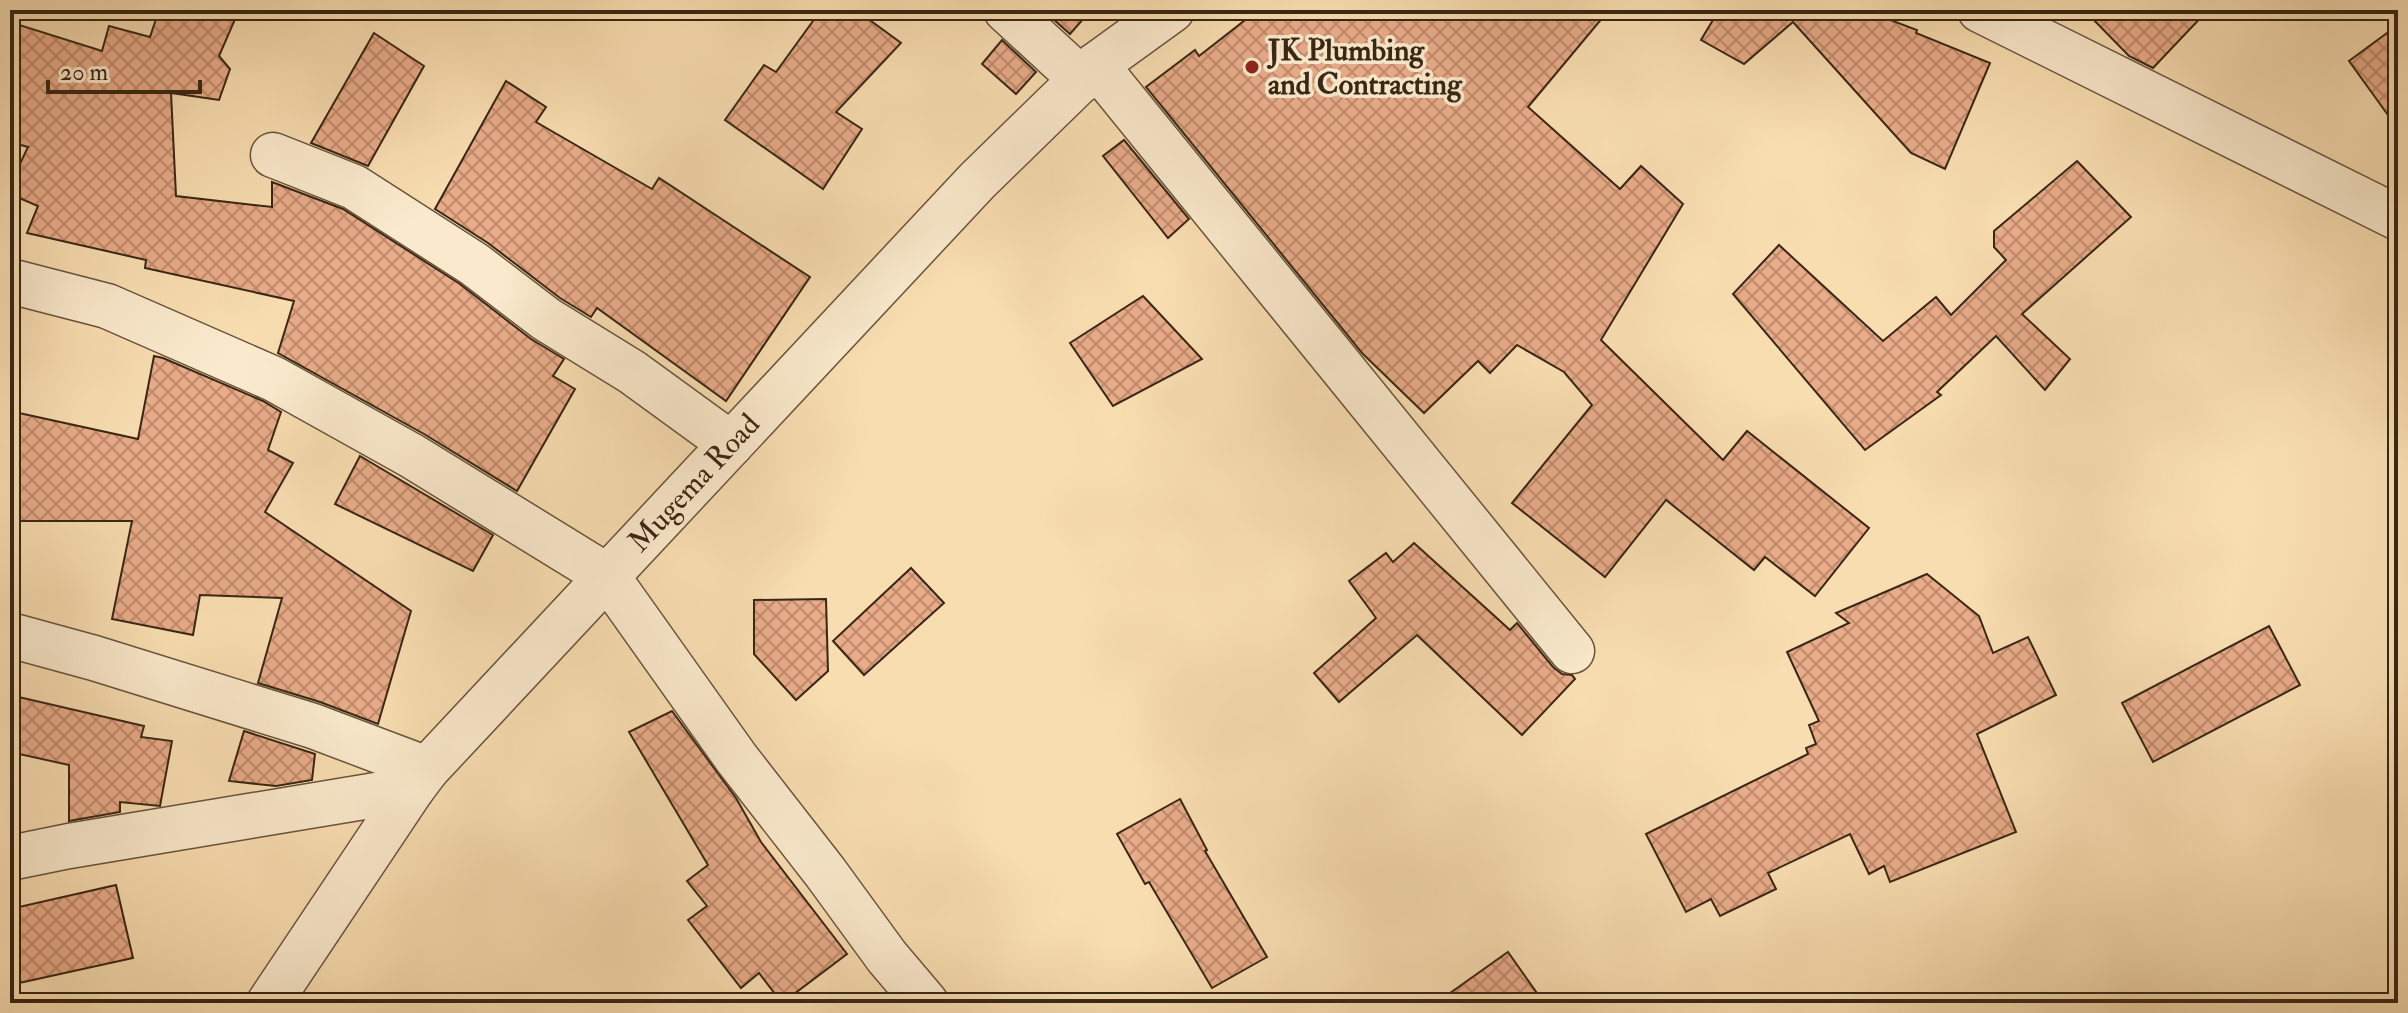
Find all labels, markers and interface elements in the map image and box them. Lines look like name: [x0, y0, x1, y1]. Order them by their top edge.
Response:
place label: JK Plumbing and Contracting: [1266, 32, 1463, 103]
scale bar: [48, 44, 200, 94]
text: 20 m: [60, 57, 109, 88]
marker: JK Plumbing and Contracting: [1243, 58, 1261, 76]
street label: Mugema Road: [620, 406, 768, 560]

